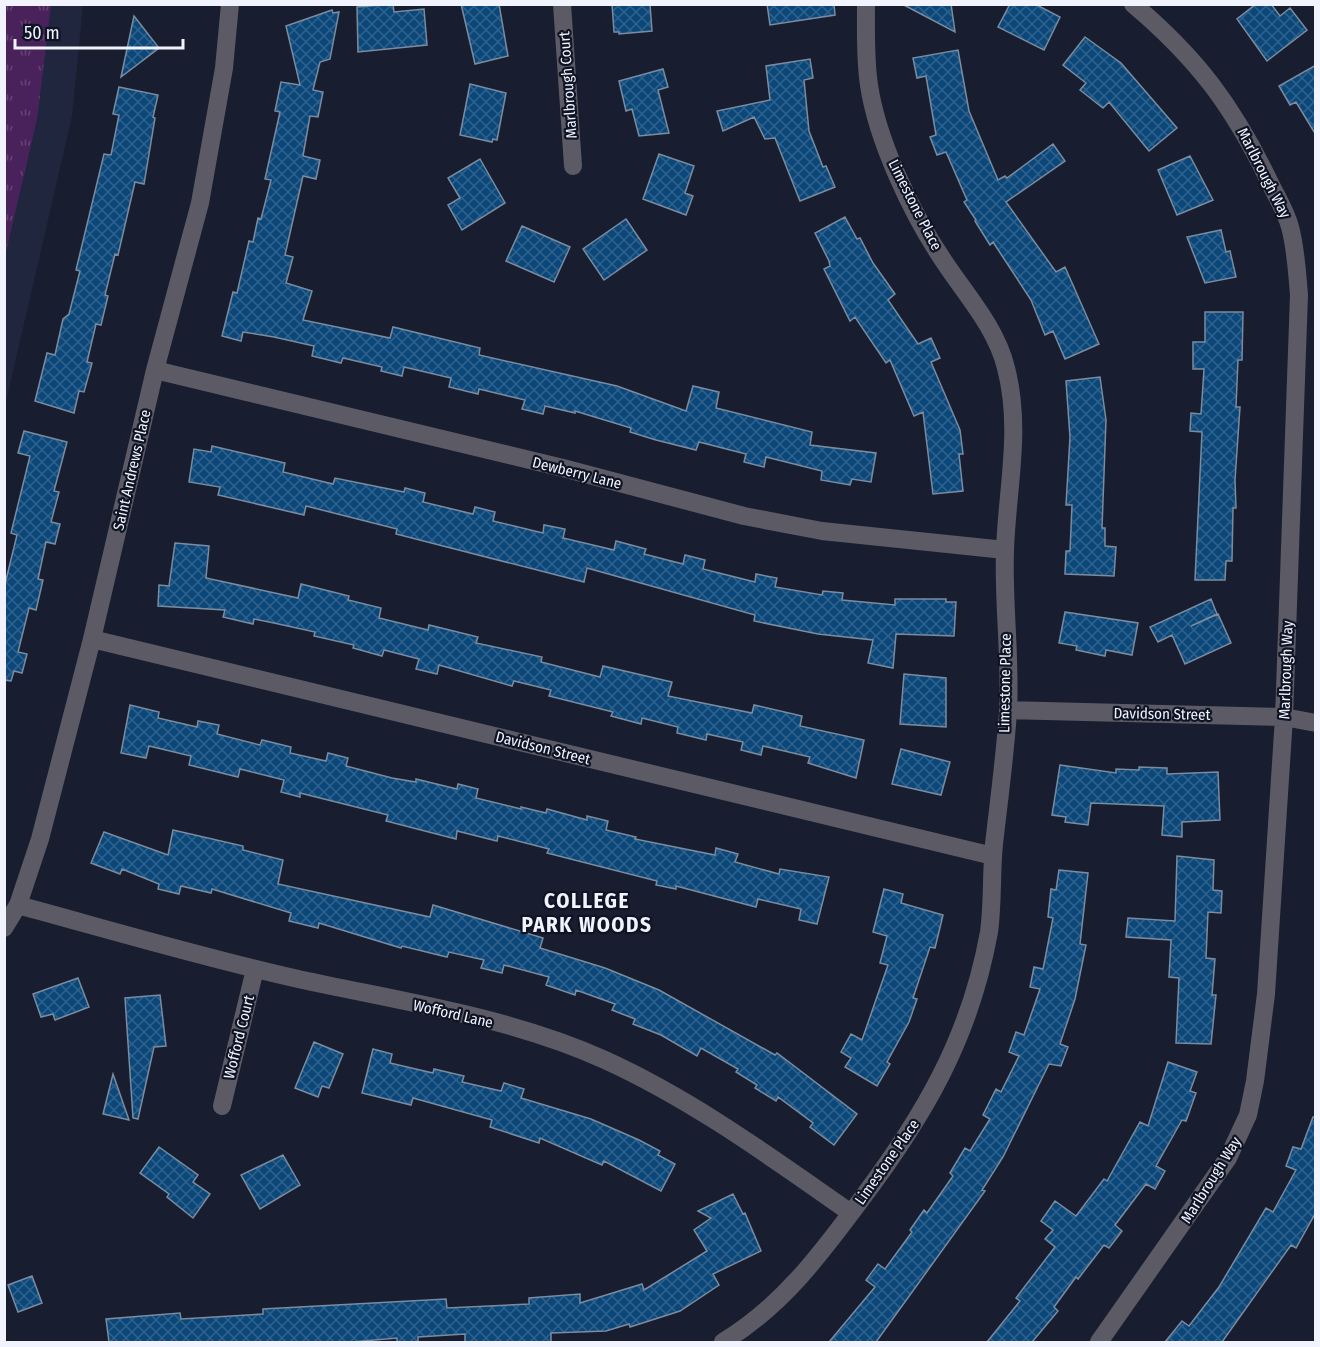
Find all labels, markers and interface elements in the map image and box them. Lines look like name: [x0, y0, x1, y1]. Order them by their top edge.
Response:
scale bar: [15, 12, 183, 50]
text: 50 m: [24, 22, 60, 44]
street label: Marlbrough Court: [555, 31, 581, 139]
street label: Marlbrough Way: [1234, 125, 1295, 221]
street label: Limestone Place: [884, 157, 946, 253]
street label: Saint Andrews Place: [109, 408, 155, 532]
street label: Dewberry Lane: [531, 453, 623, 493]
street label: Marlbrough Way: [1275, 620, 1297, 720]
street label: Limestone Place: [995, 633, 1015, 733]
street label: Davidson Street: [1113, 704, 1211, 724]
street label: Davidson Street: [494, 728, 592, 768]
district label: COLLEGE PARK WOODS: [521, 888, 653, 938]
street label: Wofford Court: [220, 993, 258, 1081]
street label: Wofford Lane: [411, 996, 495, 1032]
street label: Limestone Place: [851, 1116, 923, 1208]
street label: Marlbrough Way: [1177, 1133, 1245, 1227]

